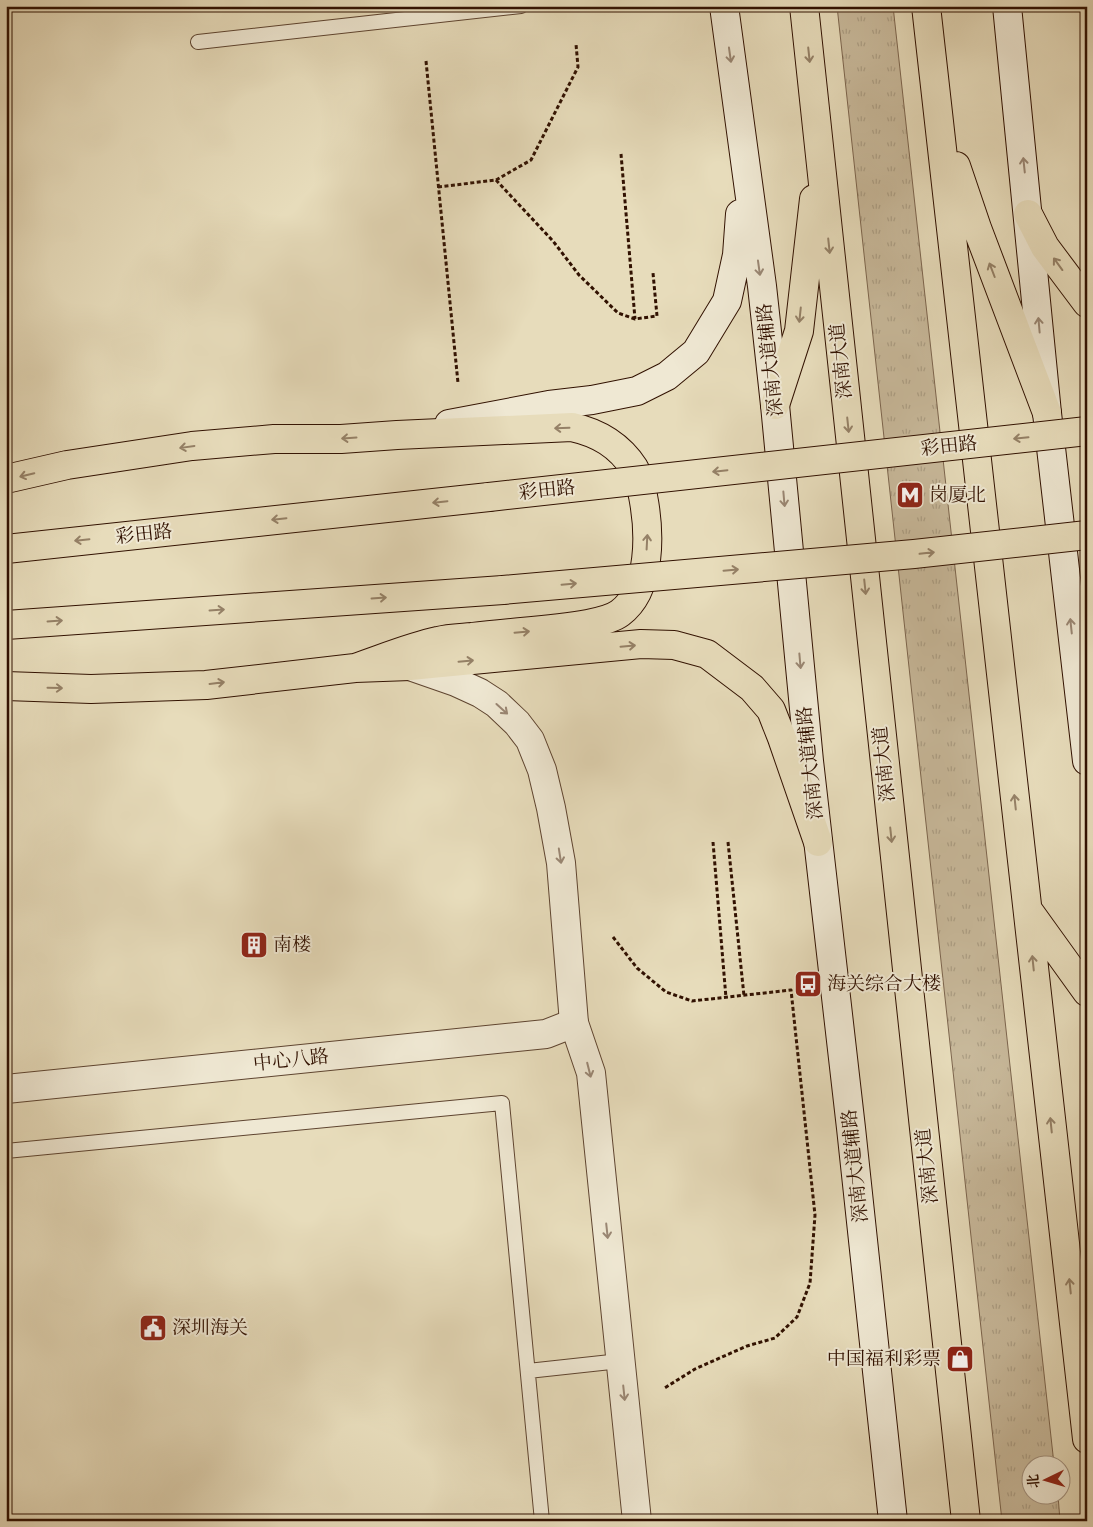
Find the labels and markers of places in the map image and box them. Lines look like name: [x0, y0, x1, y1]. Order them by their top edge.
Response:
metro station icon: 岗厦北: [895, 480, 925, 510]
place label: 岗厦北: [929, 483, 986, 507]
building icon: 南楼: [239, 930, 269, 960]
place label: 南楼: [273, 933, 311, 957]
bus stop icon: 海关综合大楼: [793, 969, 823, 999]
place label: 海关综合大楼: [827, 972, 941, 996]
public building icon: 深圳海关: [138, 1313, 168, 1343]
place label: 深圳海关: [172, 1316, 248, 1340]
shop icon: 中国福利彩票: [945, 1344, 975, 1374]
place label: 中国福利彩票: [827, 1347, 941, 1371]

